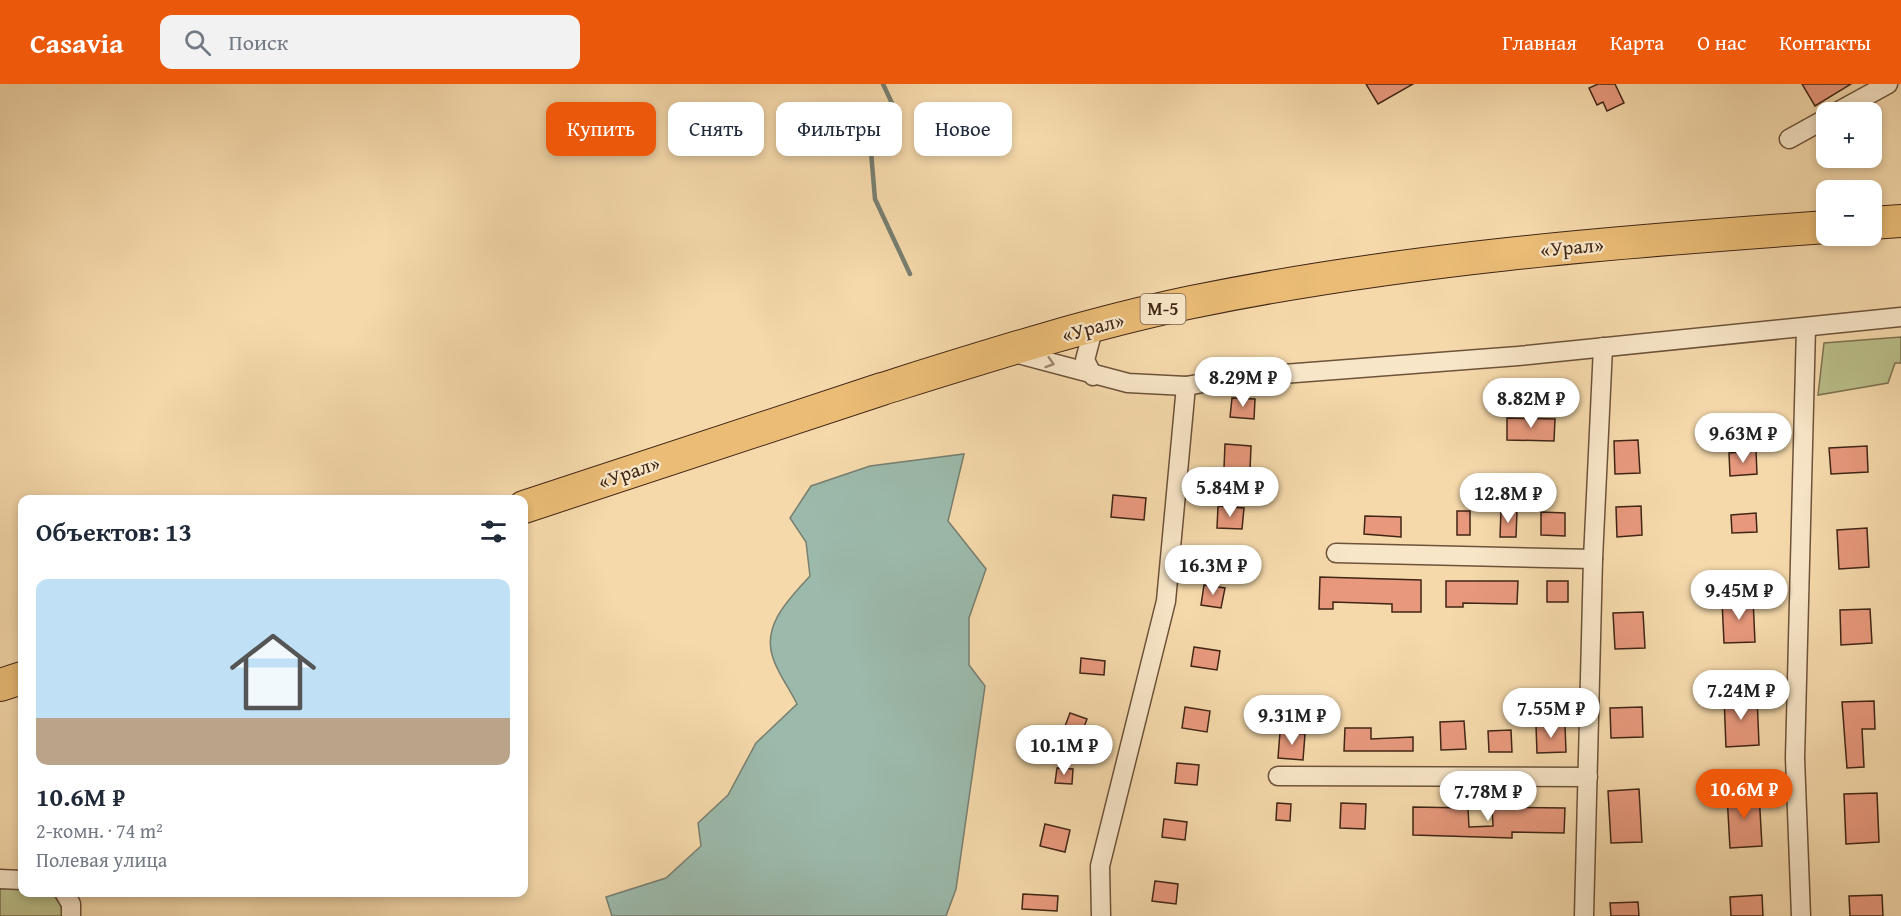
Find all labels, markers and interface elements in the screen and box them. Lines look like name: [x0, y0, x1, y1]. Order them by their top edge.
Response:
search box: [160, 15, 580, 69]
text: Casavia: [30, 22, 124, 63]
icon: search: [181, 26, 214, 59]
text: Поиск: [229, 26, 288, 58]
text: Главная: [1502, 27, 1577, 58]
text: Карта: [1610, 27, 1664, 58]
text: О нас: [1697, 27, 1746, 58]
text: Контакты: [1779, 27, 1871, 58]
chip: Купить: [546, 102, 656, 156]
chip: Снять: [668, 102, 764, 156]
chip: Фильтры: [776, 102, 902, 156]
chip: Новое: [914, 102, 1012, 156]
map controls: [1816, 102, 1882, 246]
button: +: [1816, 102, 1882, 168]
button: −: [1816, 180, 1882, 246]
street label: «Урал»: [1539, 229, 1605, 264]
road number: М-5: [1140, 294, 1186, 324]
street label: «Урал»: [1059, 304, 1127, 349]
one-way arrow: [1044, 356, 1055, 368]
pin: 8.29M ₽: [1188, 357, 1298, 408]
text: 8.29M ₽: [1209, 362, 1277, 391]
pin: 8.82M ₽: [1476, 378, 1586, 429]
text: 8.82M ₽: [1497, 383, 1565, 412]
pin: 9.63M ₽: [1688, 413, 1798, 464]
text: 9.63M ₽: [1709, 418, 1777, 447]
street label: «Урал»: [594, 447, 664, 496]
pin: 5.84M ₽: [1175, 467, 1285, 518]
text: 5.84M ₽: [1196, 472, 1264, 501]
pin: 12.8M ₽: [1453, 473, 1563, 524]
text: 12.8M ₽: [1474, 478, 1542, 507]
text: Объектов: 13: [36, 512, 192, 551]
icon: filters: [477, 515, 510, 548]
pin: 16.3M ₽: [1158, 545, 1268, 596]
text: 16.3M ₽: [1179, 550, 1247, 579]
pin: 9.45M ₽: [1684, 570, 1794, 621]
text: 9.45M ₽: [1705, 575, 1773, 604]
icon: home: [219, 618, 327, 726]
pin: 7.24M ₽: [1686, 670, 1796, 721]
text: 7.24M ₽: [1707, 675, 1775, 704]
pin: 7.55M ₽: [1496, 688, 1606, 739]
text: 7.55M ₽: [1517, 693, 1585, 722]
pin: 9.31M ₽: [1237, 695, 1347, 746]
text: 9.31M ₽: [1258, 700, 1326, 729]
pin: 10.1M ₽: [1009, 725, 1119, 776]
text: 10.1M ₽: [1030, 730, 1098, 759]
pin: 10.6M ₽: [1689, 769, 1799, 820]
pin: 7.78M ₽: [1433, 771, 1543, 822]
text: 10.6M ₽: [1710, 774, 1778, 803]
text: 7.78M ₽: [1454, 776, 1522, 805]
text: 10.6M ₽: [36, 777, 125, 816]
text: 2-комн. · 74 m²: [36, 816, 163, 845]
text: Полевая улица: [36, 845, 167, 874]

